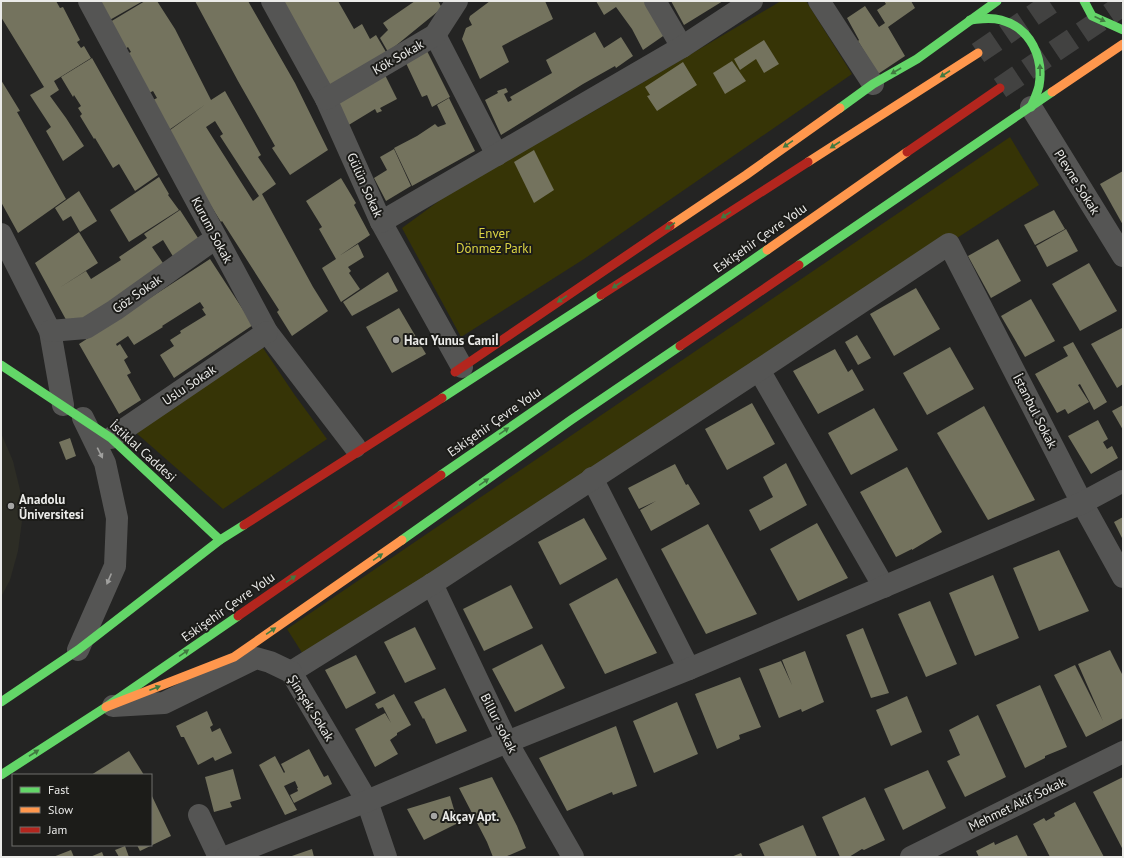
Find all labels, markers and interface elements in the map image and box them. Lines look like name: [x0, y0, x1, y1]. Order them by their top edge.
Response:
one-way arrow: [1094, 16, 1105, 22]
street label: Kök Sokak: [369, 35, 427, 78]
one-way arrow: [1036, 64, 1043, 76]
one-way arrow: [891, 67, 901, 75]
one-way arrow: [939, 71, 951, 78]
one-way arrow: [783, 140, 794, 148]
one-way arrow: [830, 141, 841, 148]
street label: Plevne Sokak: [1050, 146, 1104, 218]
street label: Gülün Sokak: [343, 150, 387, 221]
street label: Kurum Sokak: [187, 194, 237, 267]
street label: Eskişehir Çevre Yolu: [710, 199, 810, 277]
one-way arrow: [721, 211, 731, 219]
one-way arrow: [665, 222, 675, 230]
park label: Enver Dönmez Parkı: [456, 225, 532, 257]
street label: Göz Sokak: [109, 270, 166, 317]
one-way arrow: [612, 281, 622, 289]
one-way arrow: [557, 295, 568, 303]
place label: Hacı Yunus Camiİ: [404, 332, 499, 349]
marker: Hacı Yunus Camiİ: [391, 335, 401, 345]
street label: Uslu Sokak: [159, 360, 220, 409]
street label: İstanbul Sokak: [1009, 371, 1061, 452]
street label: Eskişehir Çevre Yolu: [444, 383, 544, 461]
street label: İstiklal Caddesi: [106, 417, 180, 485]
one-way arrow: [499, 427, 510, 435]
one-way arrow: [97, 447, 103, 459]
one-way arrow: [479, 478, 490, 486]
place label: Anadolu Üniversitesi: [19, 491, 84, 523]
marker: Anadolu Üniversitesi: [6, 501, 16, 511]
one-way arrow: [392, 501, 403, 509]
one-way arrow: [373, 553, 383, 561]
street label: Eskişehir Çevre Yolu: [178, 568, 278, 646]
one-way arrow: [106, 574, 112, 585]
one-way arrow: [285, 575, 296, 583]
one-way arrow: [266, 627, 276, 635]
one-way arrow: [179, 649, 189, 657]
street label: Şimşek Sokak: [284, 672, 339, 745]
one-way arrow: [150, 684, 162, 690]
street label: Billur sokak: [477, 690, 522, 756]
one-way arrow: [28, 750, 40, 757]
street label: Mehmet Akif Sokak: [965, 773, 1069, 835]
legend: [12, 774, 152, 846]
text: Fast: [48, 782, 69, 797]
text: Slow: [48, 802, 73, 817]
place label: Akçay Apt.: [442, 808, 499, 825]
marker: Akçay Apt.: [429, 811, 439, 821]
text: Jam: [47, 822, 67, 837]

